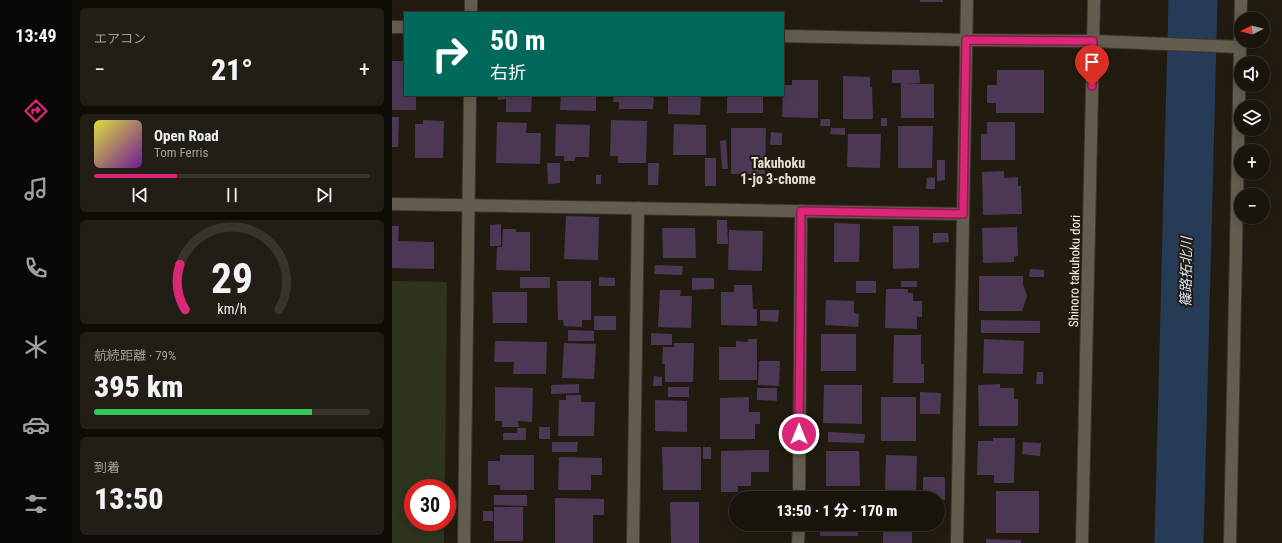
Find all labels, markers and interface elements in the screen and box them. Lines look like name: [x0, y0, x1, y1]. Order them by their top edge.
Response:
north arrow: [1234, 12, 1270, 48]
map controls: [1234, 12, 1270, 224]
text: 50 m: [490, 24, 546, 57]
text: 13:49: [15, 25, 57, 46]
icon: right: [424, 28, 476, 80]
text: エアコン: [94, 31, 146, 46]
pin: [1075, 45, 1109, 86]
icon: arrive: [1081, 51, 1103, 73]
text: 21°: [211, 52, 253, 87]
button: sound: [1234, 56, 1270, 92]
text: −: [94, 57, 105, 82]
text: +: [359, 57, 370, 82]
text: 右折: [490, 62, 526, 83]
icon: directions: [22, 97, 50, 125]
button: layers: [1234, 100, 1270, 136]
text: Open Road: [154, 127, 219, 145]
button: +: [1234, 144, 1270, 180]
text: Tom Ferris: [154, 145, 208, 160]
district label: Takuhoku 1-jo 3-chome: [740, 155, 816, 187]
icon: music: [22, 175, 50, 203]
icon: previous: [129, 184, 151, 206]
icon: pause: [221, 184, 243, 206]
icon: next: [313, 184, 335, 206]
button: −: [1234, 188, 1270, 224]
street label: Shinoro takuhoku dori: [1066, 215, 1083, 327]
water label: 篠路拓北川: [1177, 235, 1195, 307]
text: 29: [211, 253, 253, 302]
icon: phone: [22, 254, 50, 282]
text: km/h: [217, 300, 247, 316]
icon: climate: [22, 333, 50, 361]
text: 航続距離 · 79%: [94, 348, 176, 363]
text: 395 km: [94, 369, 183, 404]
icon: car: [22, 411, 50, 439]
position arrow: [778, 413, 820, 455]
text: 到着: [94, 460, 120, 475]
speed limit sign: 30: [404, 479, 456, 531]
text: 13:50: [94, 481, 163, 516]
icon: filters: [22, 490, 50, 518]
text: 13:50 · 1 分 · 170 m: [777, 502, 897, 520]

